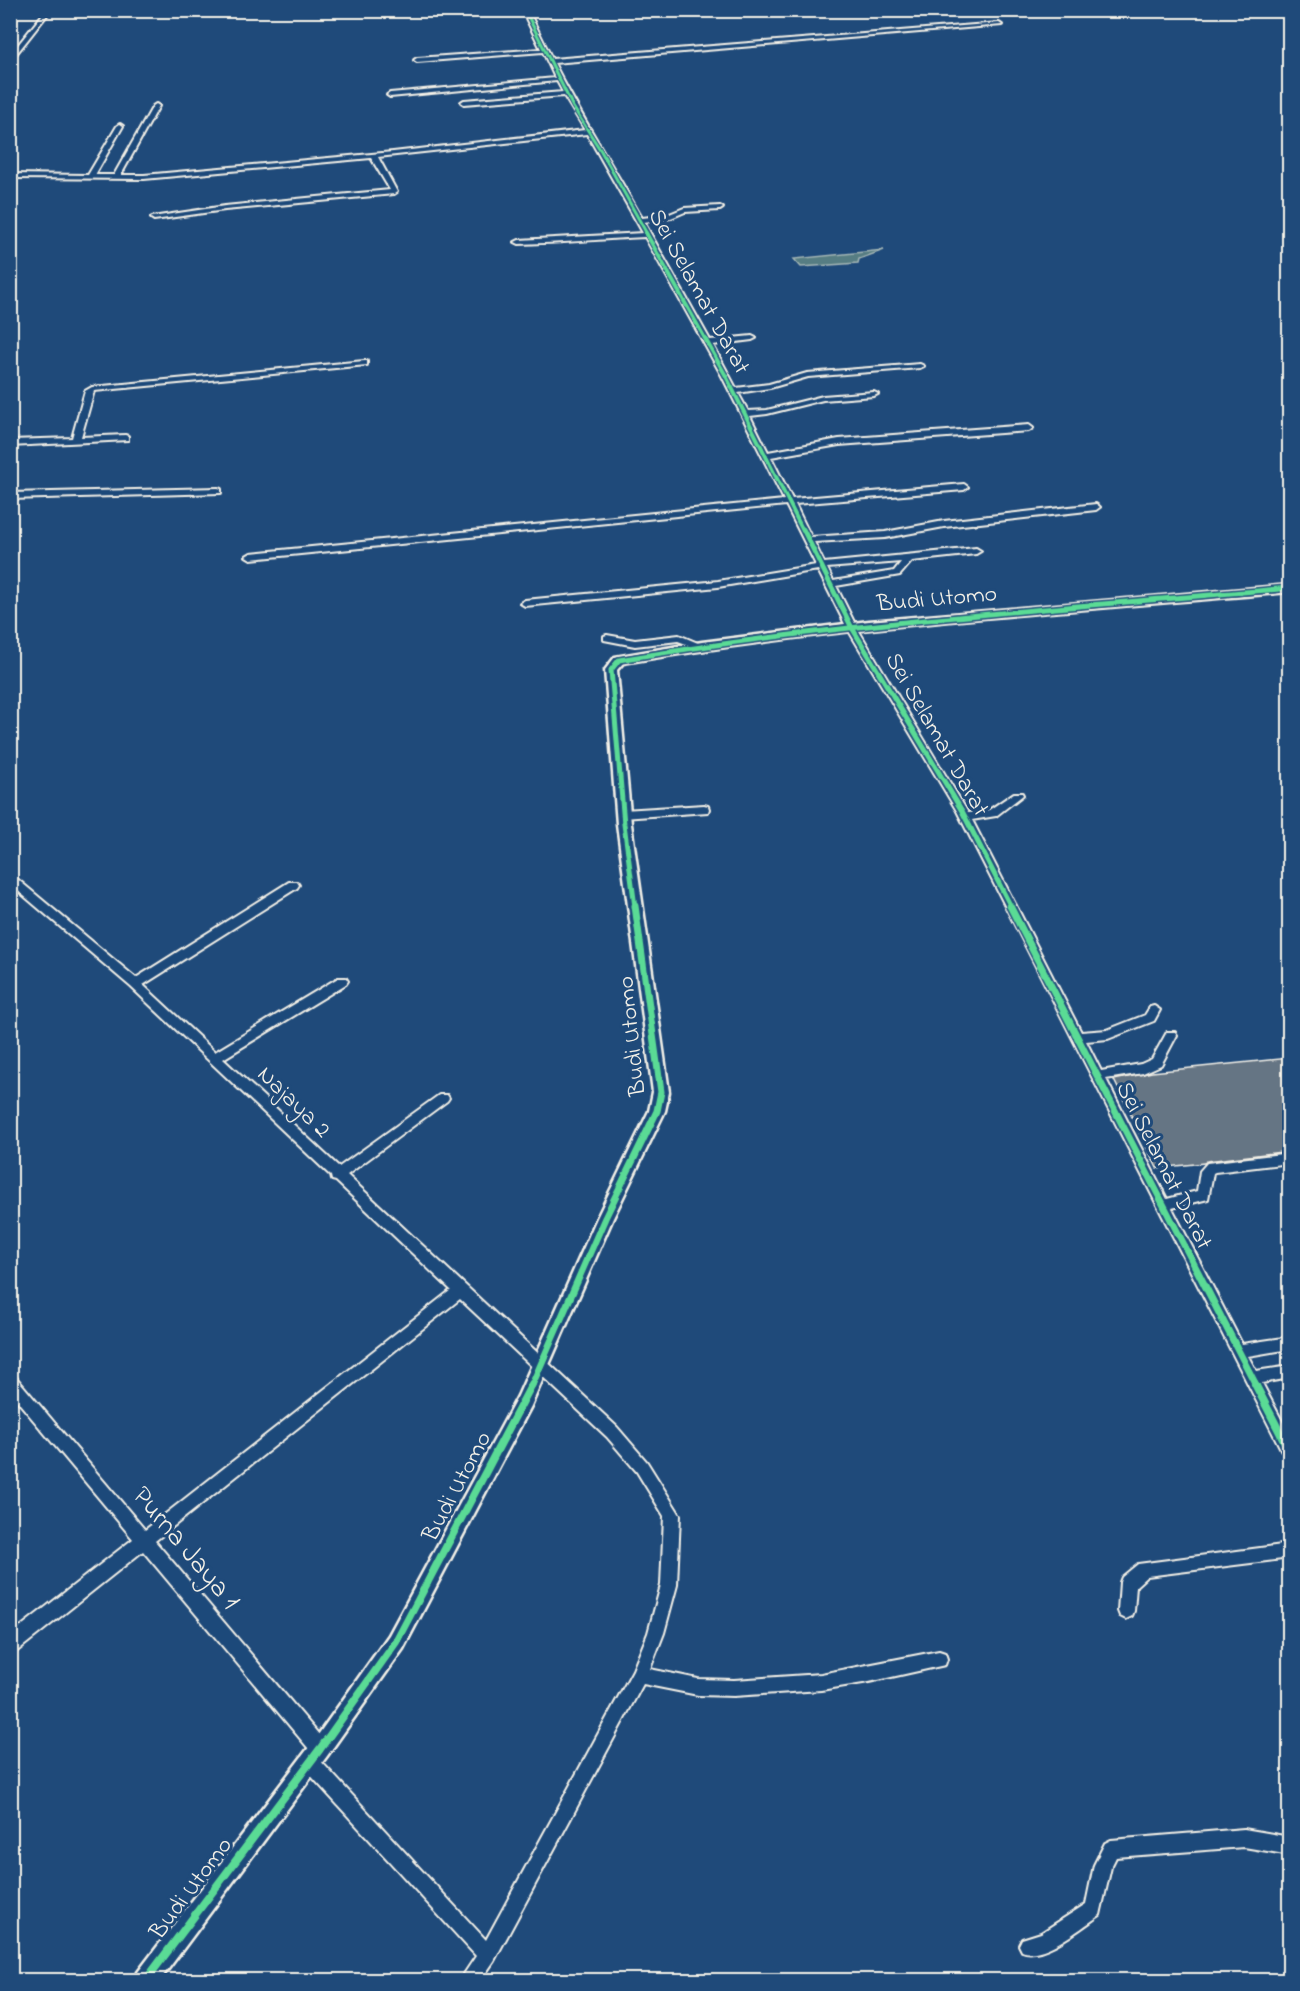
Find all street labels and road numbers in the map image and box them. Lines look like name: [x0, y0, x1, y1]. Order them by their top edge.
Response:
street label: Sei Selamat Darat: [638, 203, 758, 381]
street label: Budi Utomo: [874, 577, 999, 623]
street label: Sei Selamat Darat: [875, 646, 997, 824]
street label: Budi Utomo: [609, 974, 657, 1099]
street label: Najaya 2: [247, 1059, 338, 1148]
street label: Sei Selamat Darat: [1106, 1076, 1220, 1256]
street label: Budi Utomo: [414, 1426, 502, 1549]
street label: Purna Jaya 1: [121, 1478, 249, 1620]
street label: Budi Utomo: [141, 1830, 242, 1948]

